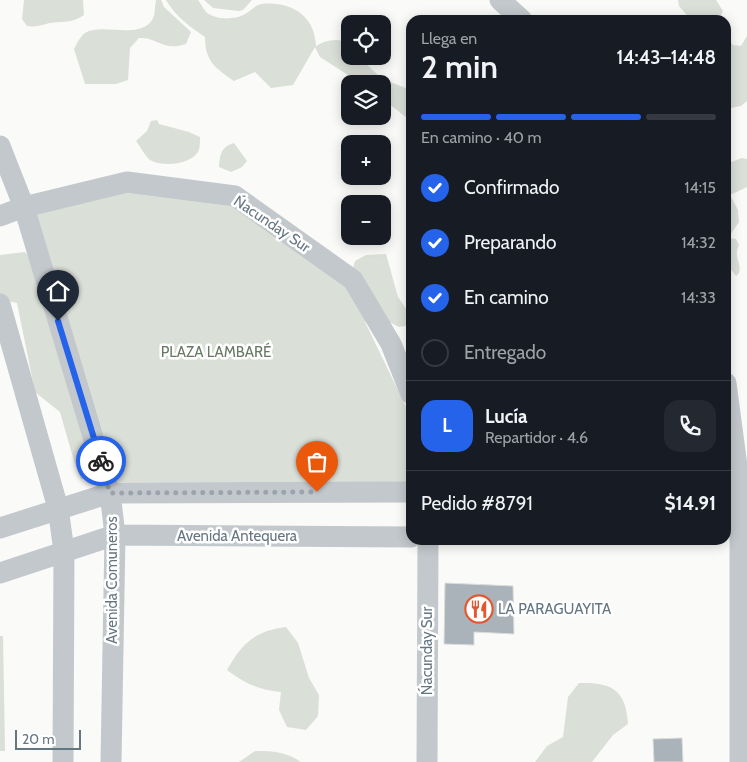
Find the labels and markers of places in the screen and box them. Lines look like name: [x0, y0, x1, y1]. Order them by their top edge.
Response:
pin: [37, 270, 79, 321]
pin: [296, 441, 338, 492]
restaurant icon: LA PARAGUAYITA: [464, 594, 494, 624]
place label: LA PARAGUAYITA: [498, 600, 612, 618]

